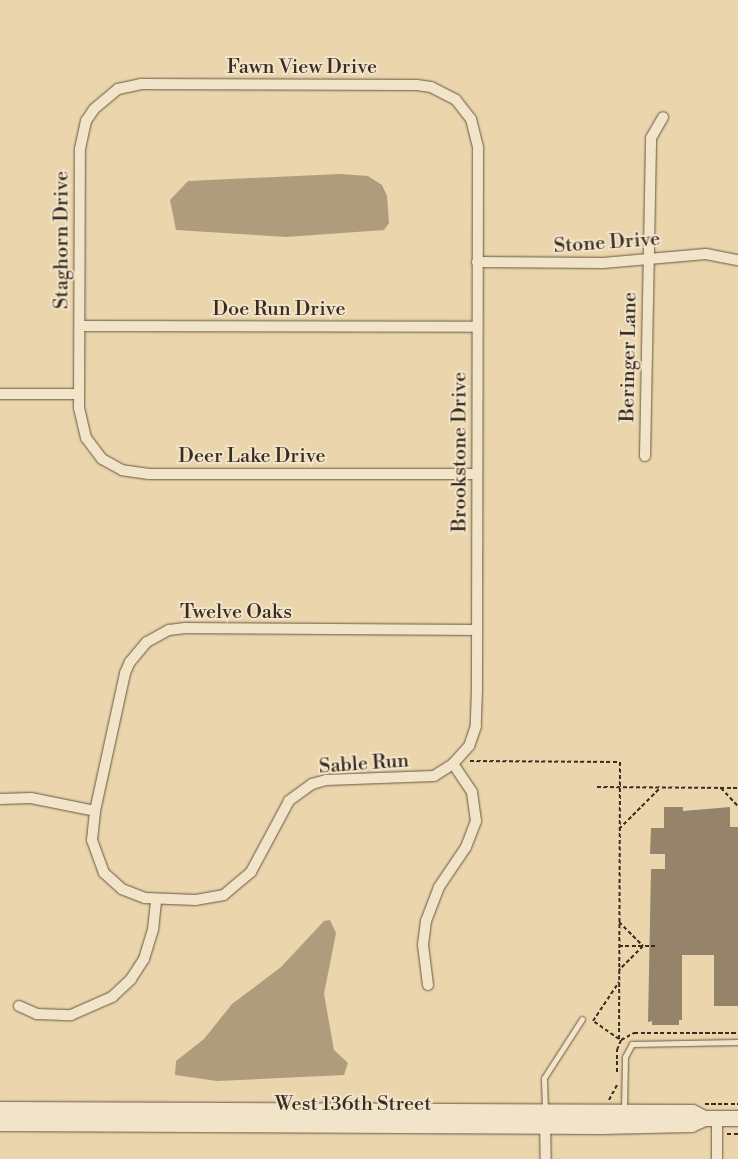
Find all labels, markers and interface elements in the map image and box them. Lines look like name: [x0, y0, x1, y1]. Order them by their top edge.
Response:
street label: Fawn View Drive: [227, 55, 377, 79]
street label: Staghorn Drive: [50, 171, 74, 309]
street label: Stone Drive: [553, 227, 661, 259]
street label: Beringer Lane: [616, 292, 642, 422]
street label: Doe Run Drive: [212, 297, 346, 321]
street label: Brookstone Drive: [448, 372, 472, 532]
street label: Deer Lake Drive: [178, 444, 326, 468]
street label: Twelve Oaks: [180, 600, 292, 624]
street label: Sable Run: [318, 749, 410, 779]
street label: West 136th Street: [275, 1092, 431, 1116]

